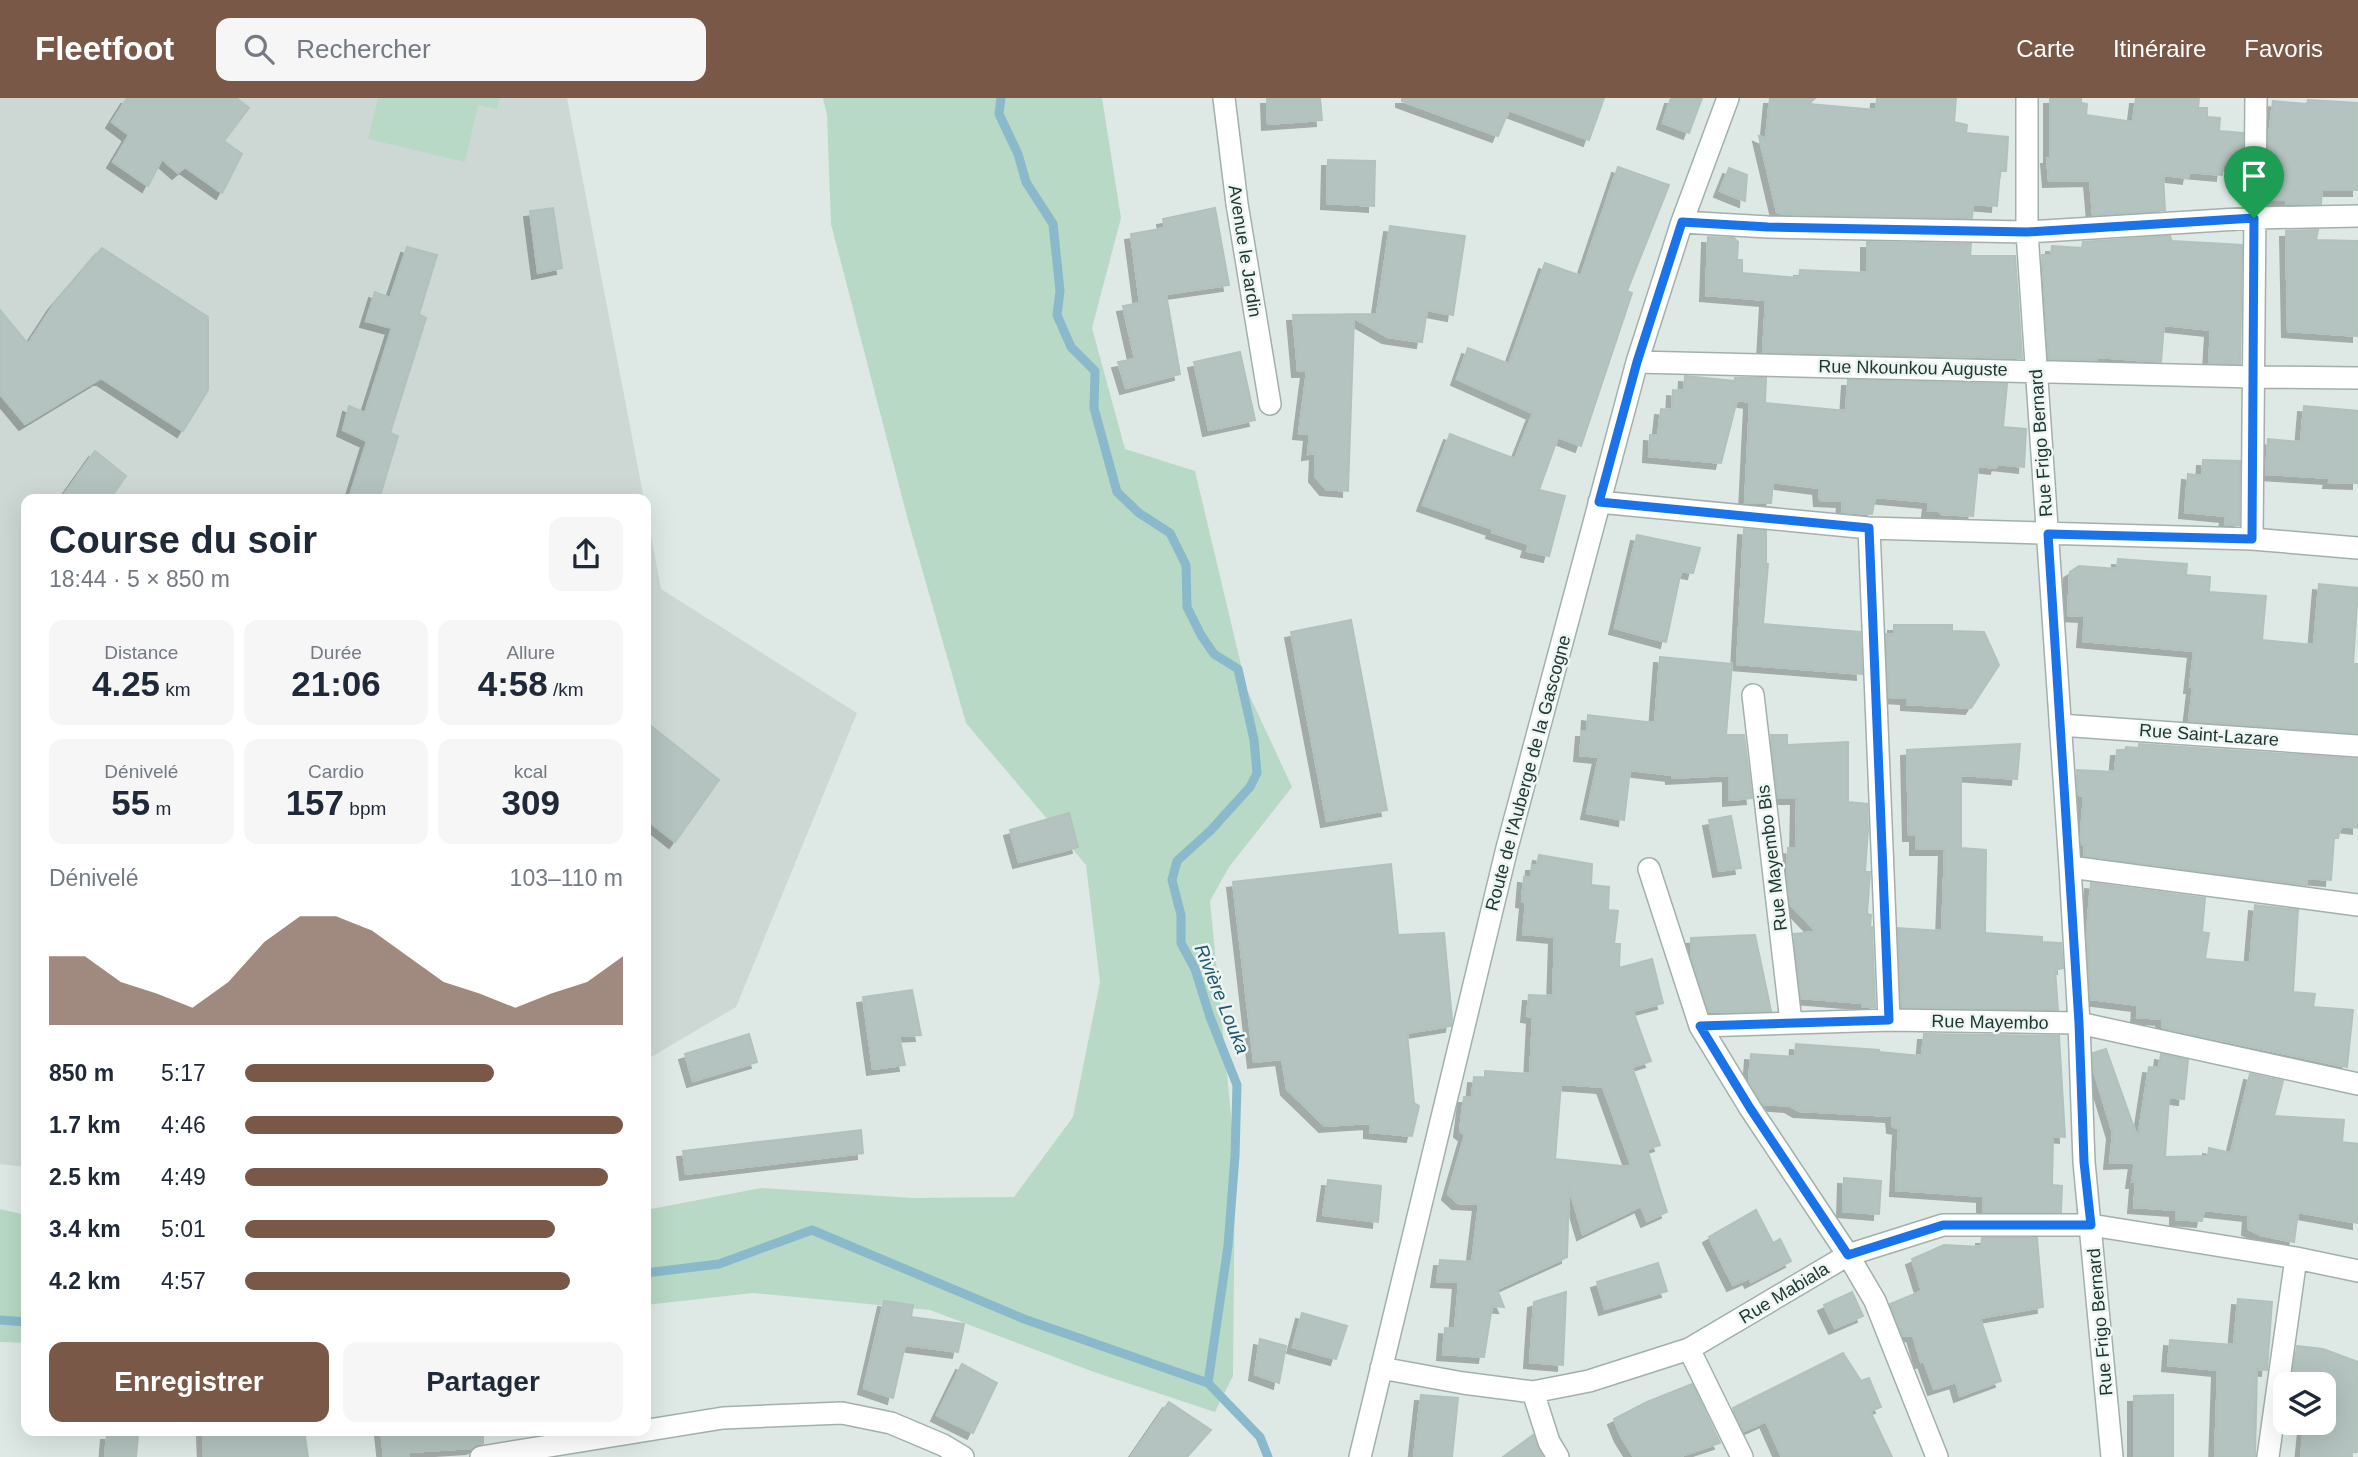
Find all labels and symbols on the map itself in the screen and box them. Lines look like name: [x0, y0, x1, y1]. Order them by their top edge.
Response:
pin: [2224, 146, 2284, 218]
street label: Avenue le Jardin: [1225, 183, 1265, 319]
street label: Rue Nkounkou Auguste: [1818, 356, 2008, 380]
street label: Rue Frigo Bernard: [2026, 368, 2056, 518]
street label: Route de l'Auberge de la Gascogne: [1482, 633, 1574, 913]
street label: Rue Saint-Lazare: [2138, 720, 2280, 750]
street label: Rue Mayembo Bis: [1753, 784, 1791, 932]
water label: Rivière Louka: [1191, 941, 1253, 1057]
street label: Rue Mayembo: [1931, 1011, 2049, 1033]
street label: Rue Frigo Bernard: [2084, 1247, 2116, 1397]
street label: Rue Mabiala: [1736, 1258, 1833, 1328]

